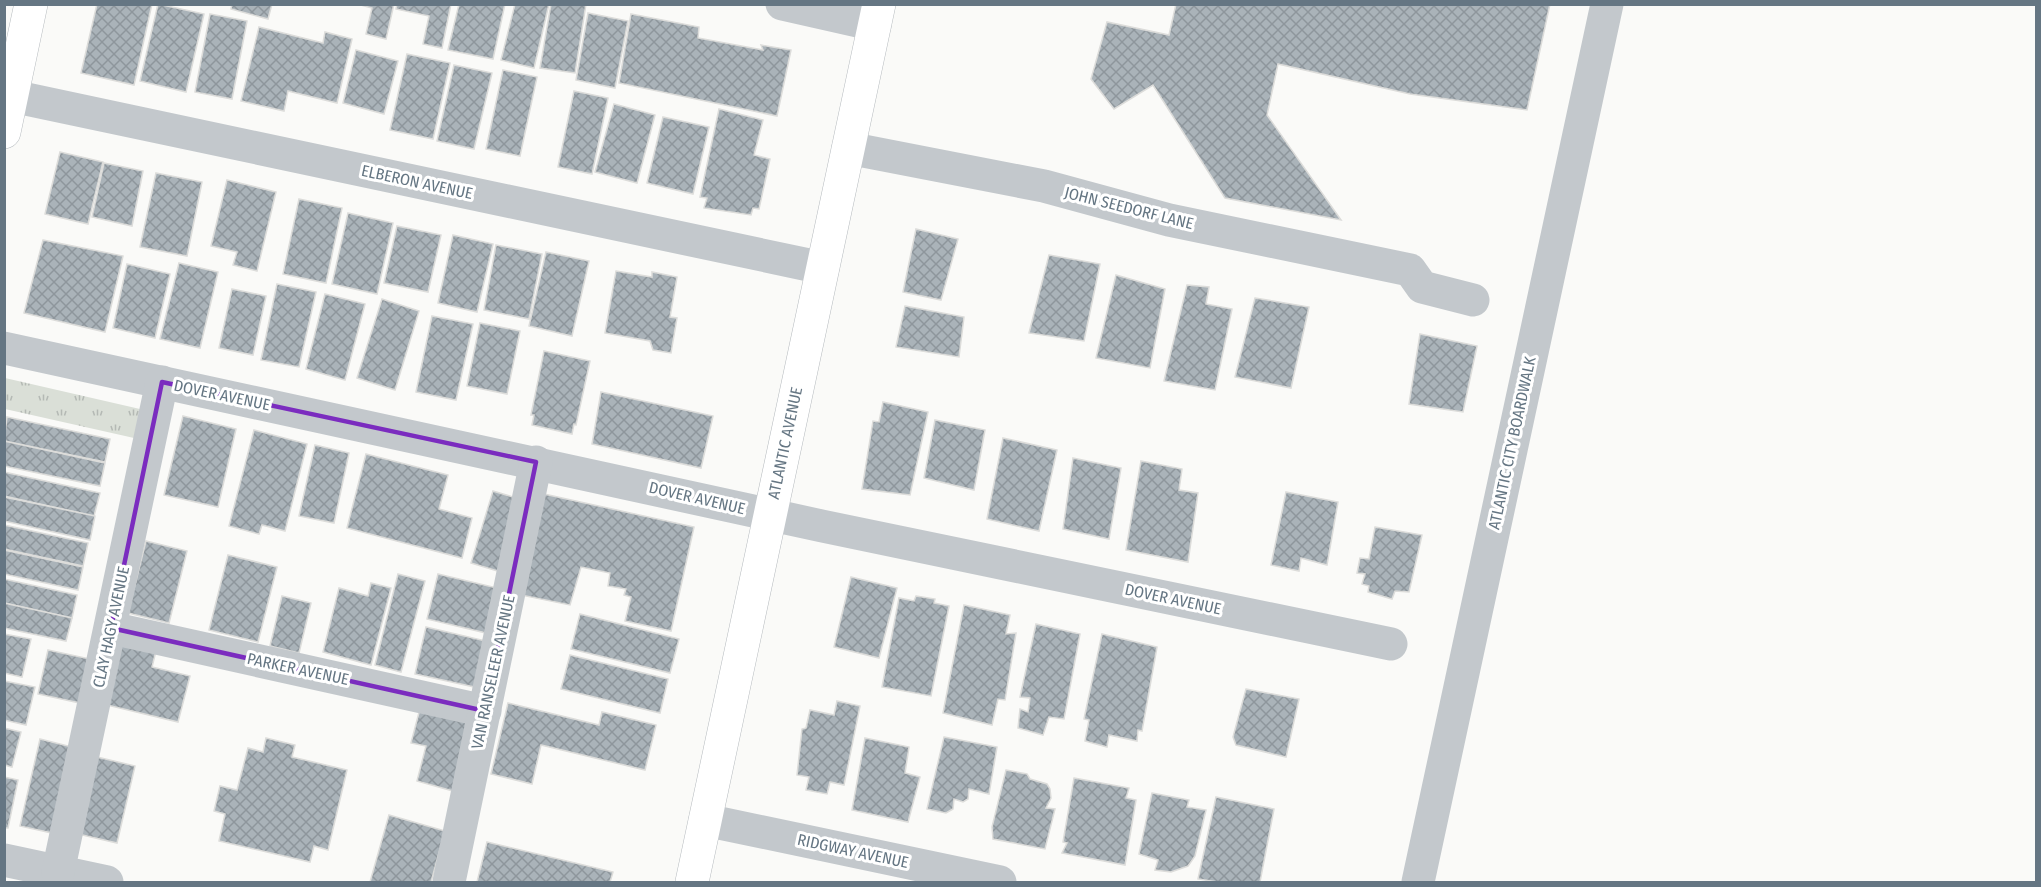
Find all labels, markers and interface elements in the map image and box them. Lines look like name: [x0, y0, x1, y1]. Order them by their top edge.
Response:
street label: ELBERON AVENUE: [360, 161, 474, 203]
street label: JOHN SEEDORF LANE: [1063, 183, 1195, 233]
street label: ATLANTIC CITY BOARDWALK: [1484, 354, 1540, 531]
street label: DOVER AVENUE: [172, 376, 272, 414]
street label: ATLANTIC AVENUE: [764, 385, 806, 501]
street label: DOVER AVENUE: [647, 478, 747, 518]
street label: CLAY HAGY AVENUE: [89, 565, 133, 689]
street label: DOVER AVENUE: [1123, 580, 1223, 618]
street label: VAN RANSELEER AVENUE: [467, 593, 519, 751]
street label: PARKER AVENUE: [245, 649, 351, 689]
street label: RIDGWAY AVENUE: [796, 830, 910, 872]

